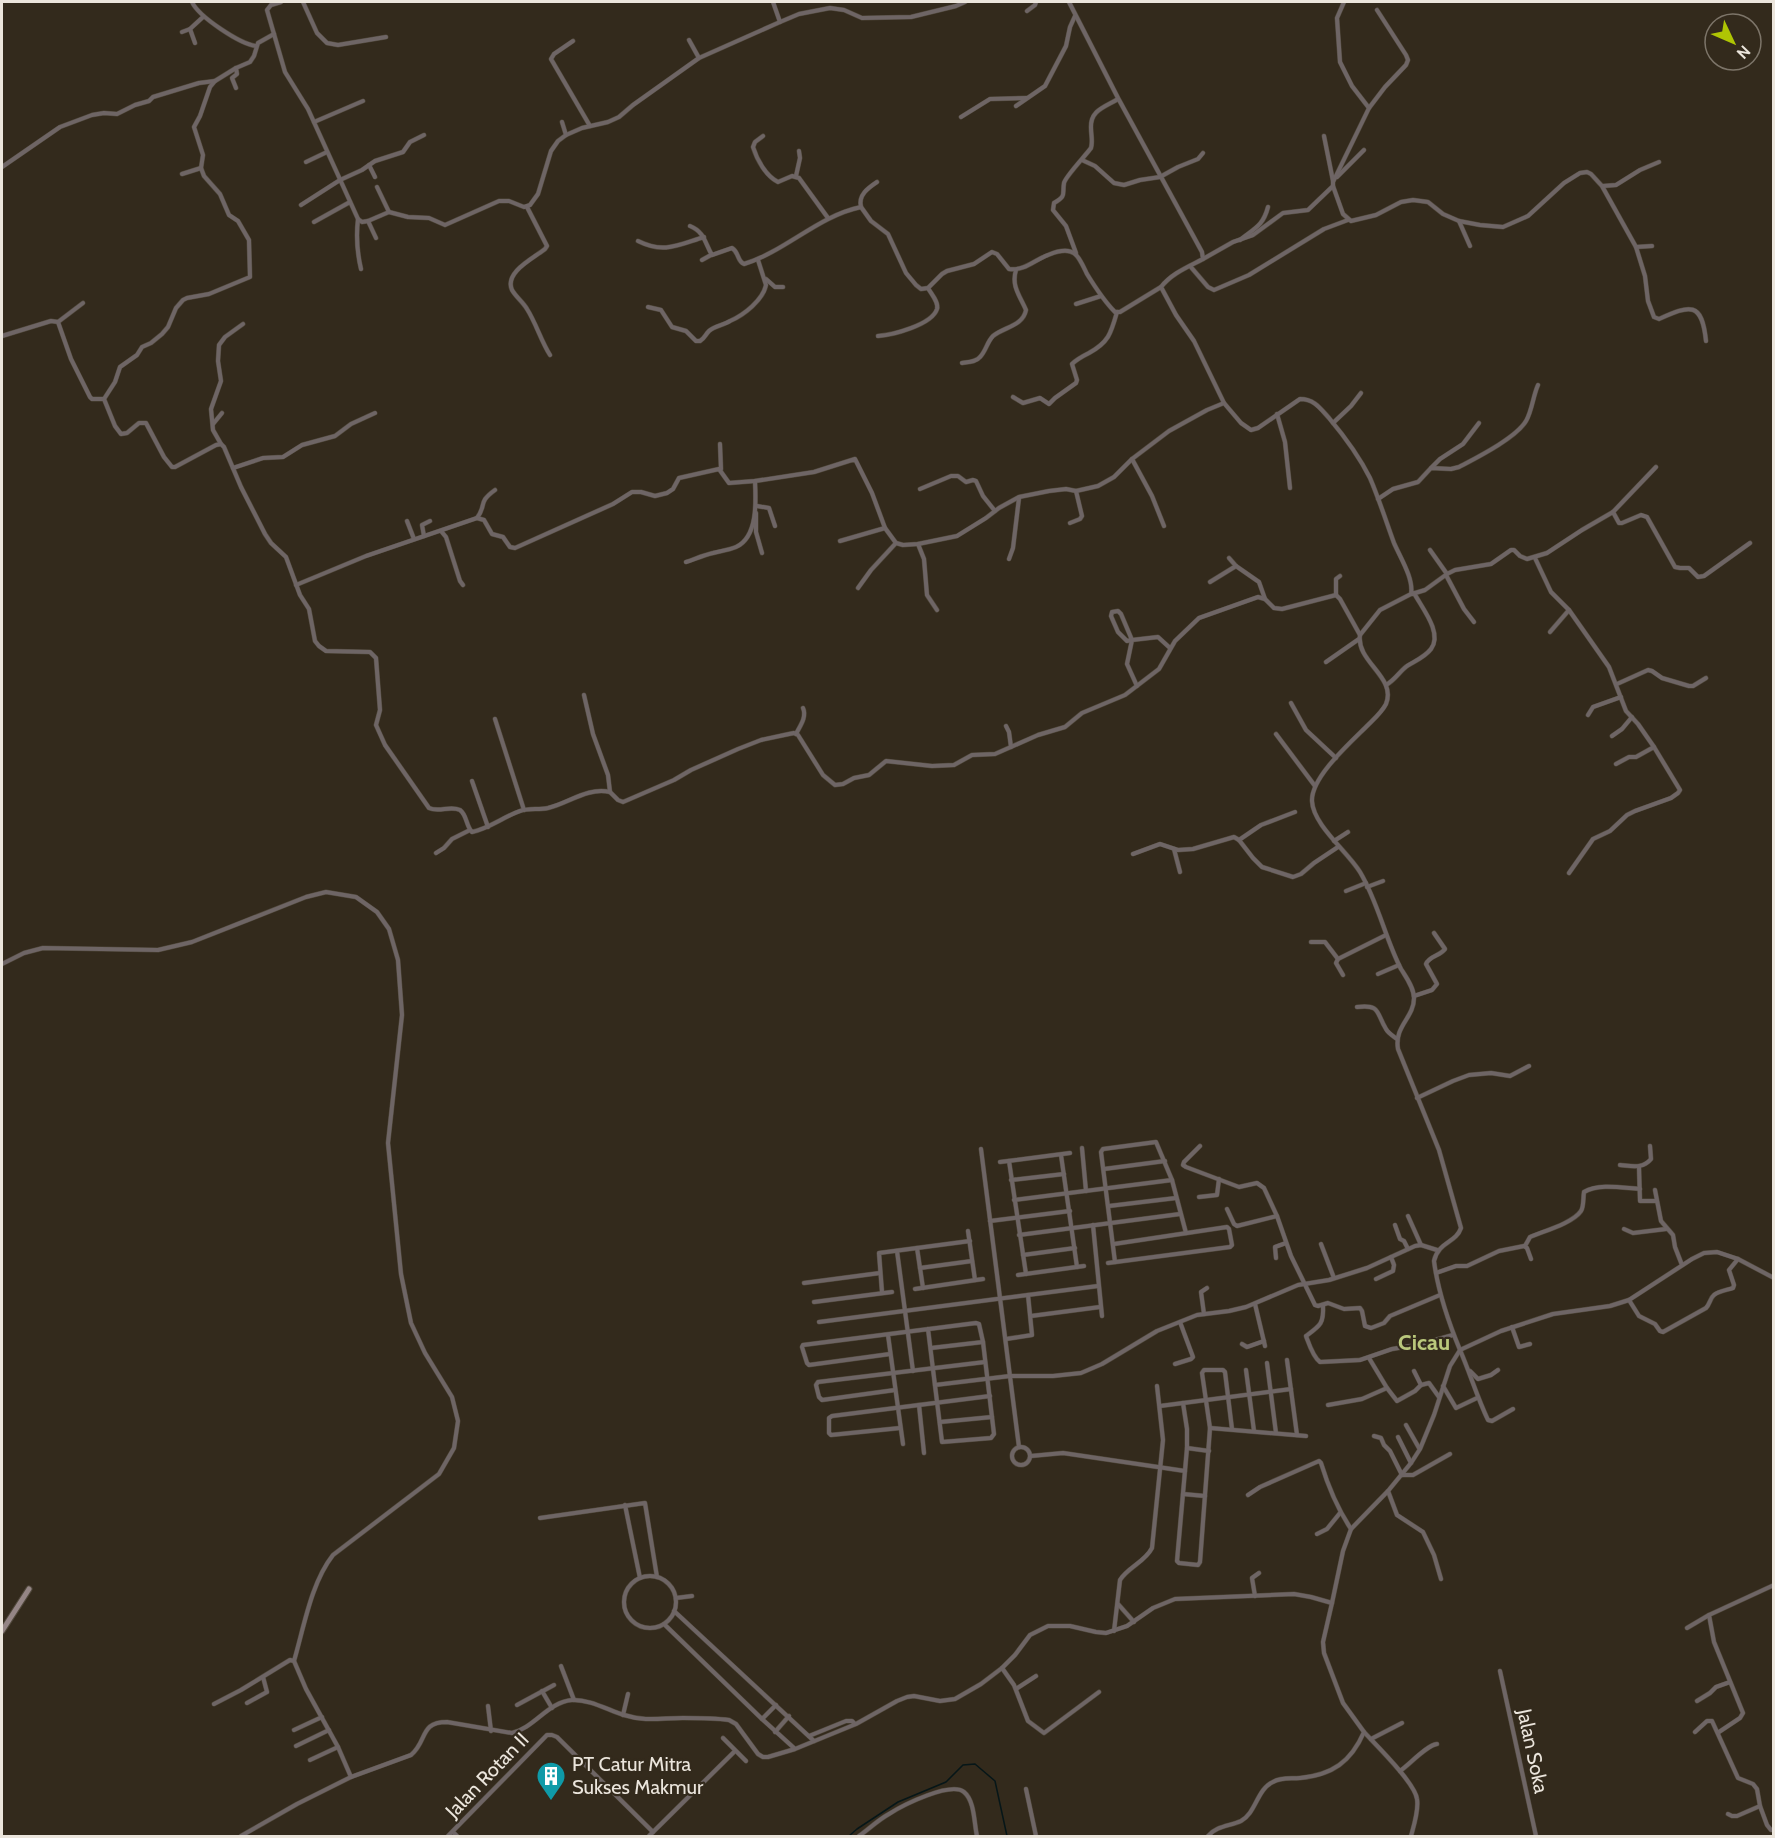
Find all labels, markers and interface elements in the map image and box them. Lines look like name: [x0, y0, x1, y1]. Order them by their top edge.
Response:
north arrow: [1703, 12, 1763, 72]
text: N: [1733, 41, 1754, 63]
district label: Cicau: [1398, 1329, 1450, 1356]
street label: Jalan Soka: [1512, 1706, 1554, 1796]
street label: Jalan Rotan II: [440, 1727, 534, 1823]
place label: PT Catur Mitra Sukses Makmur: [572, 1752, 704, 1799]
building icon: PT Catur Mitra Sukses Makmur: [535, 1760, 567, 1802]

